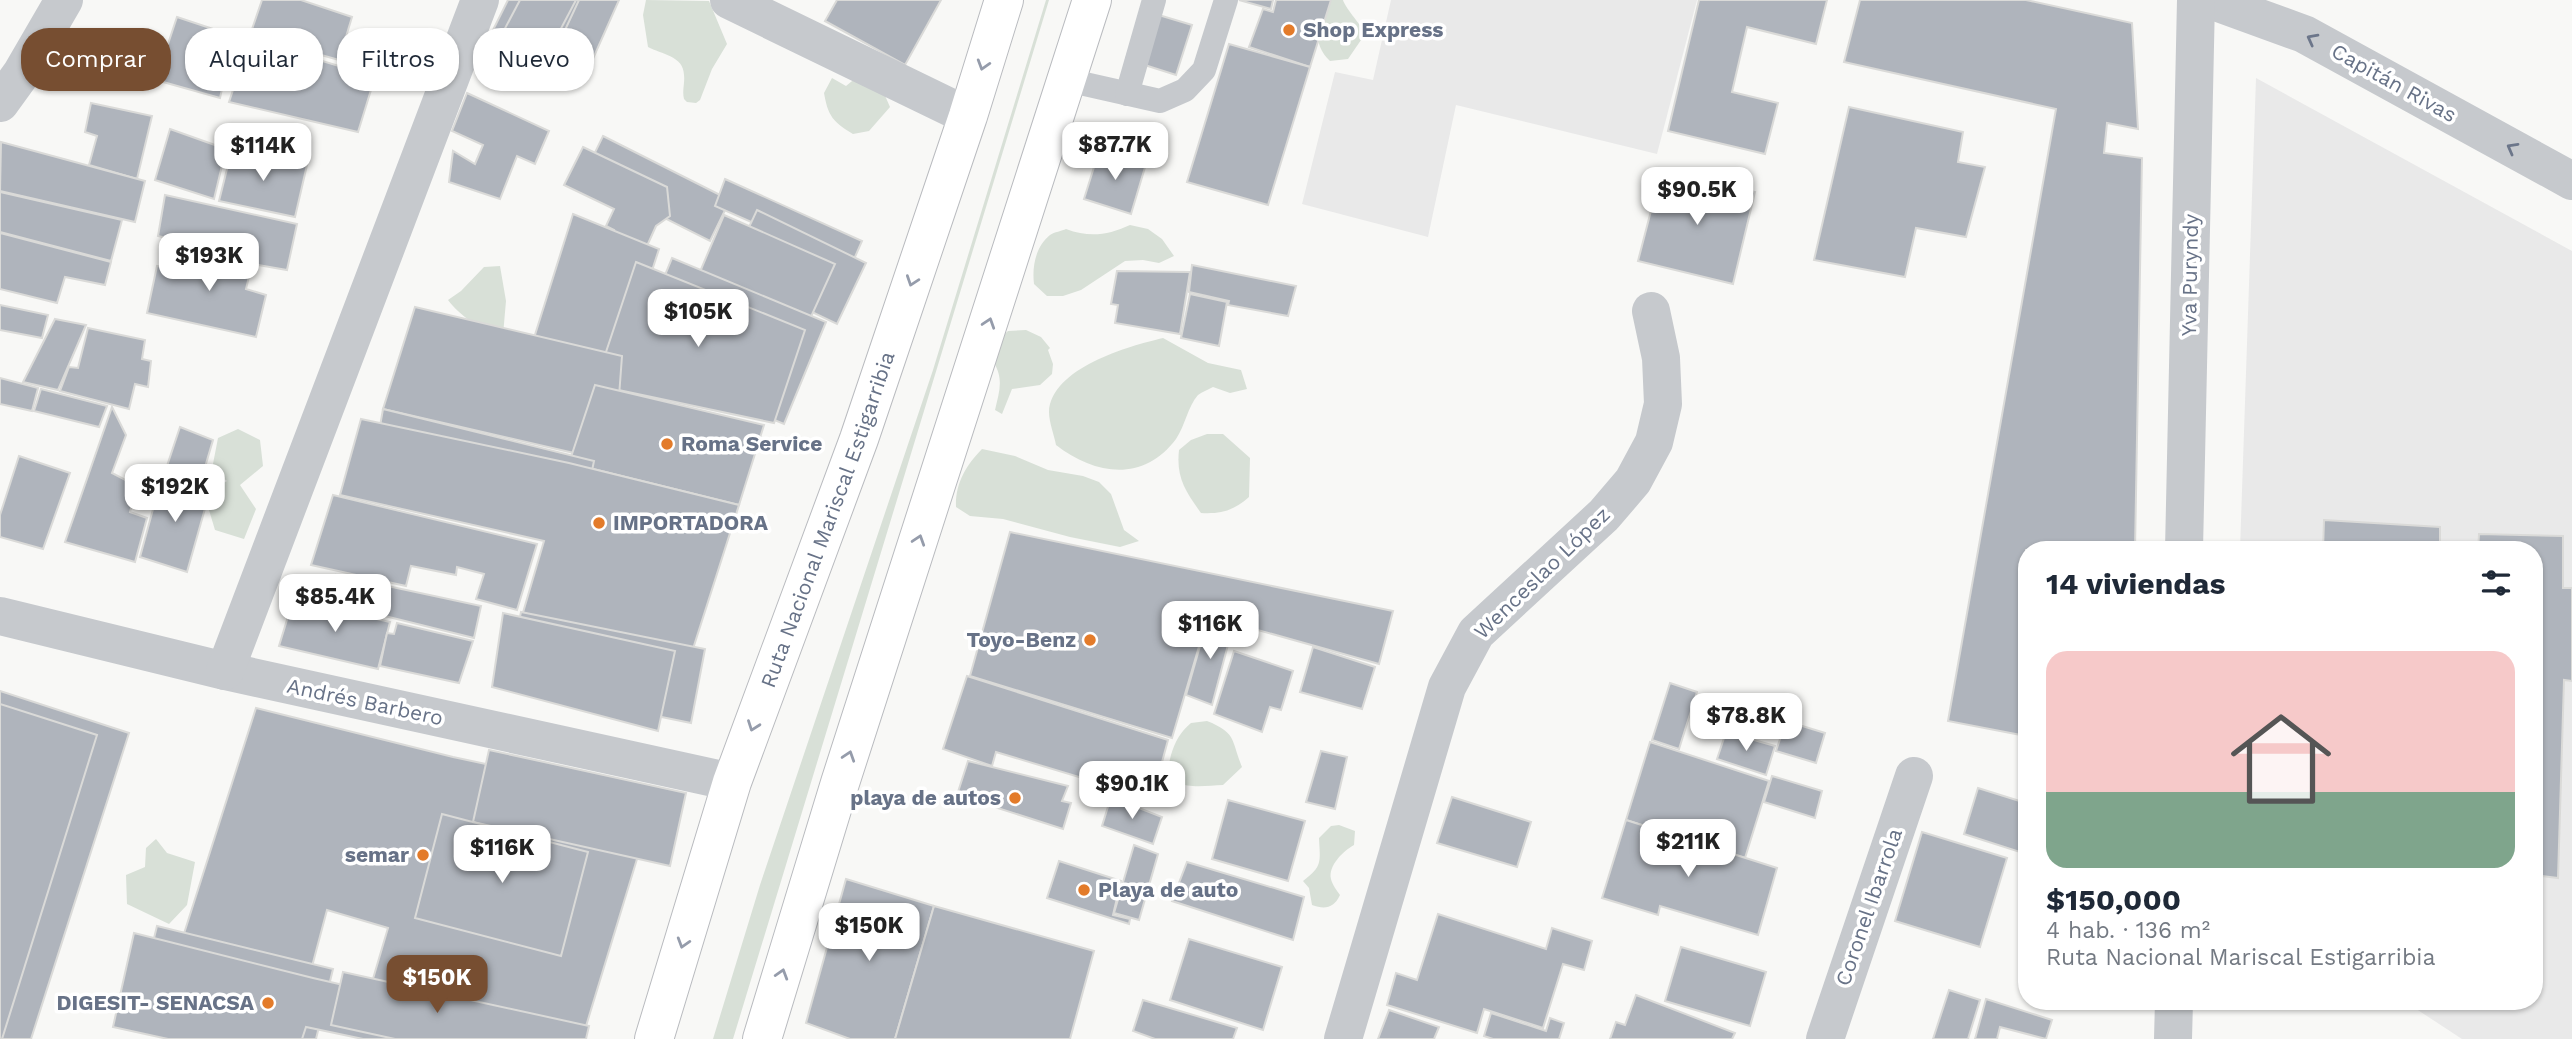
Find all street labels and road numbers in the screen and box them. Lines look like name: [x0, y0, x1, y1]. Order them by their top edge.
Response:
street label: Capitán Rivas: [2327, 38, 2461, 127]
street label: Yva Puryndy: [2176, 213, 2203, 337]
street label: Ruta Nacional Mariscal Estigarribia: [755, 348, 900, 691]
street label: Wenceslao López: [1469, 501, 1615, 644]
street label: Andrés Barbero: [285, 673, 445, 730]
street label: Coronel Ibarrola: [1830, 825, 1907, 989]

